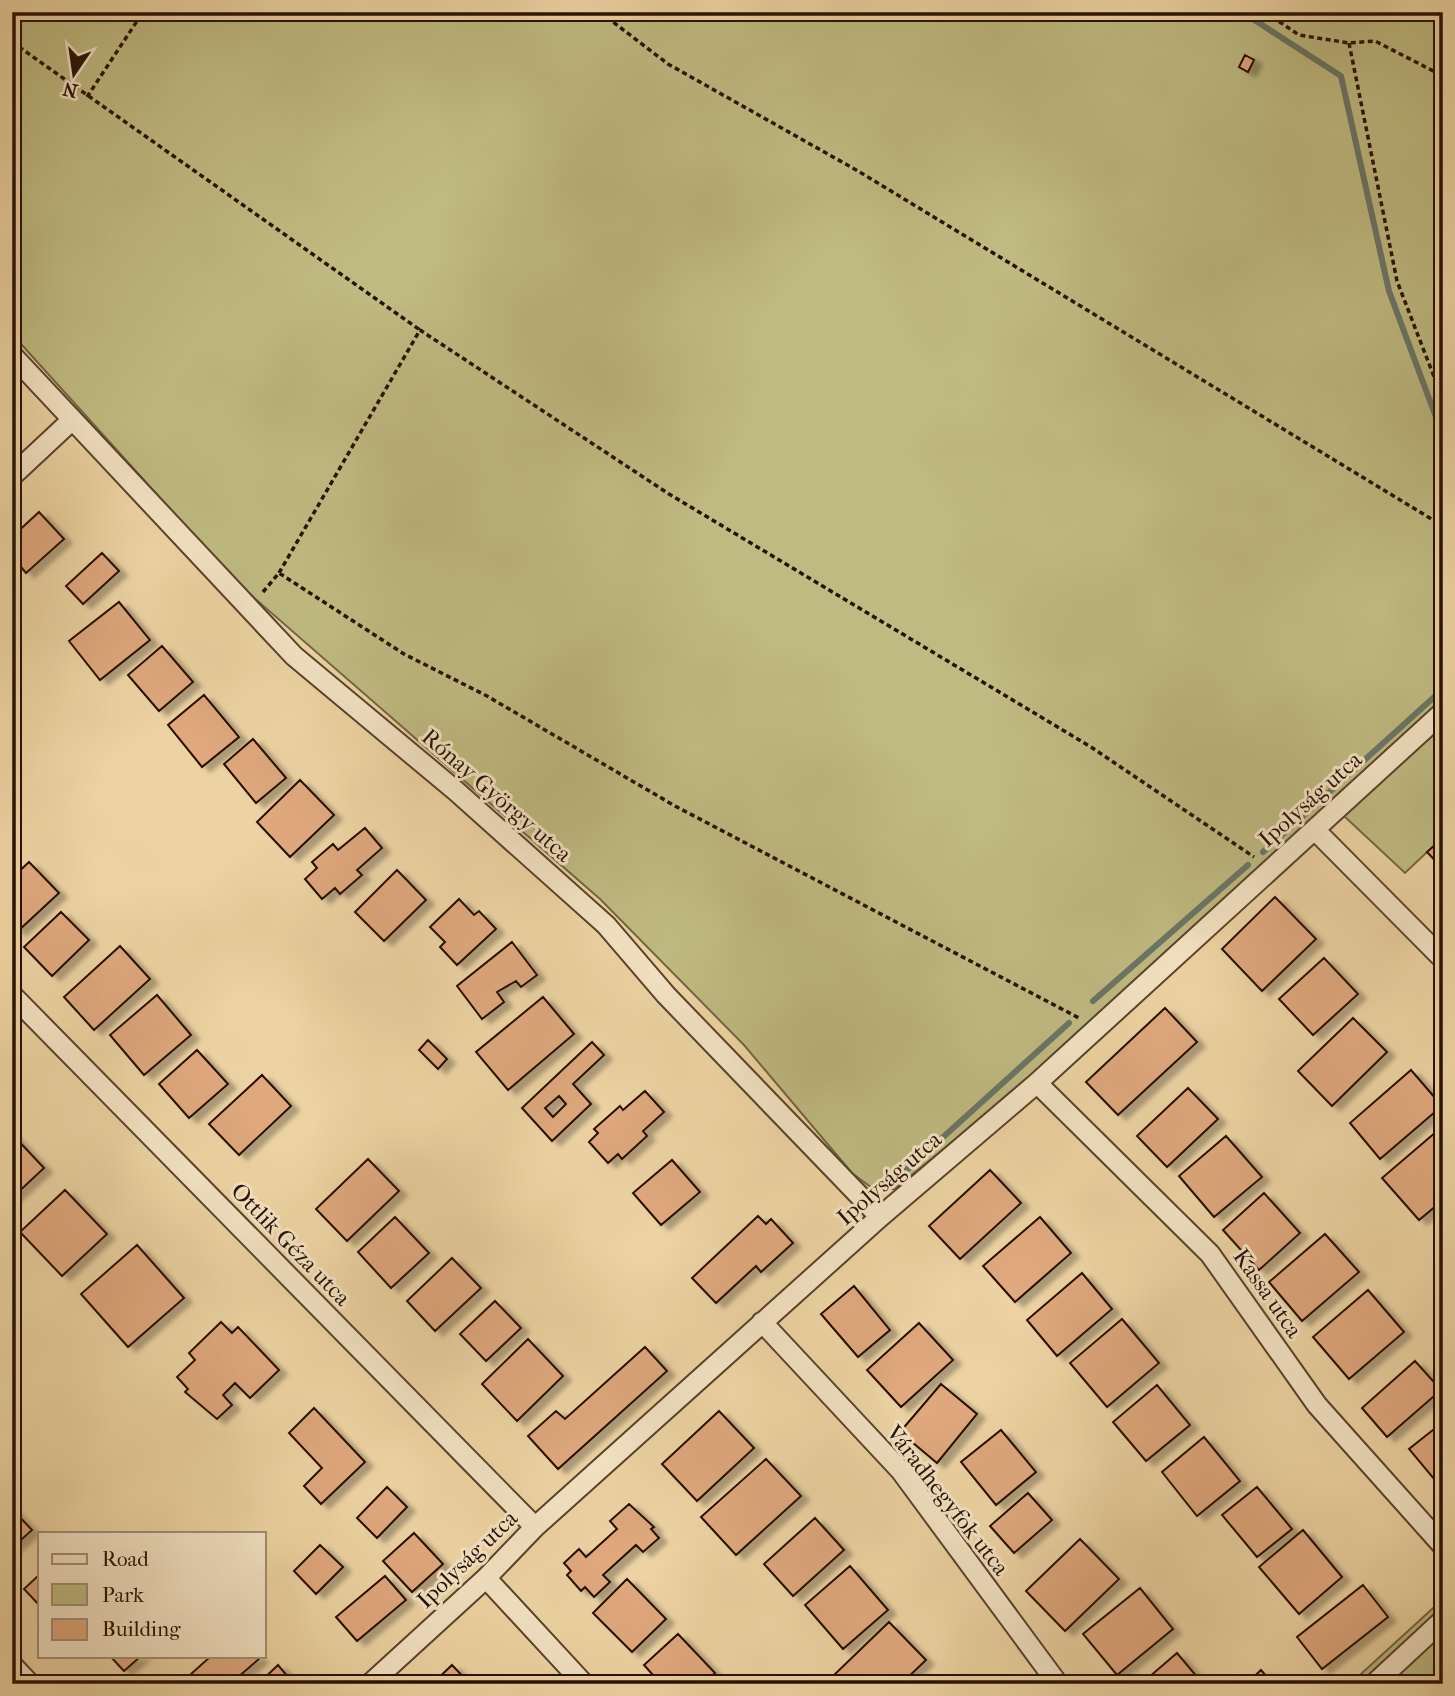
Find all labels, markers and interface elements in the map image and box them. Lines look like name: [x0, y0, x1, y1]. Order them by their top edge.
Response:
north arrow: [38, 38, 108, 108]
text: N: [60, 77, 80, 102]
street label: Rónay György utca: [416, 723, 577, 868]
street label: Ipolyság utca: [1253, 746, 1368, 853]
street label: Ipolyság utca: [832, 1126, 947, 1231]
street label: Ottlik Géza utca: [225, 1177, 356, 1311]
street label: Kassa utca: [1227, 1244, 1308, 1343]
street label: Váradhegyfok utca: [880, 1419, 1015, 1581]
street label: Ipolyság utca: [412, 1505, 523, 1614]
legend: [38, 1532, 266, 1658]
text: Road: [102, 1547, 149, 1571]
text: Park: [102, 1583, 144, 1607]
text: Building: [102, 1617, 181, 1641]

